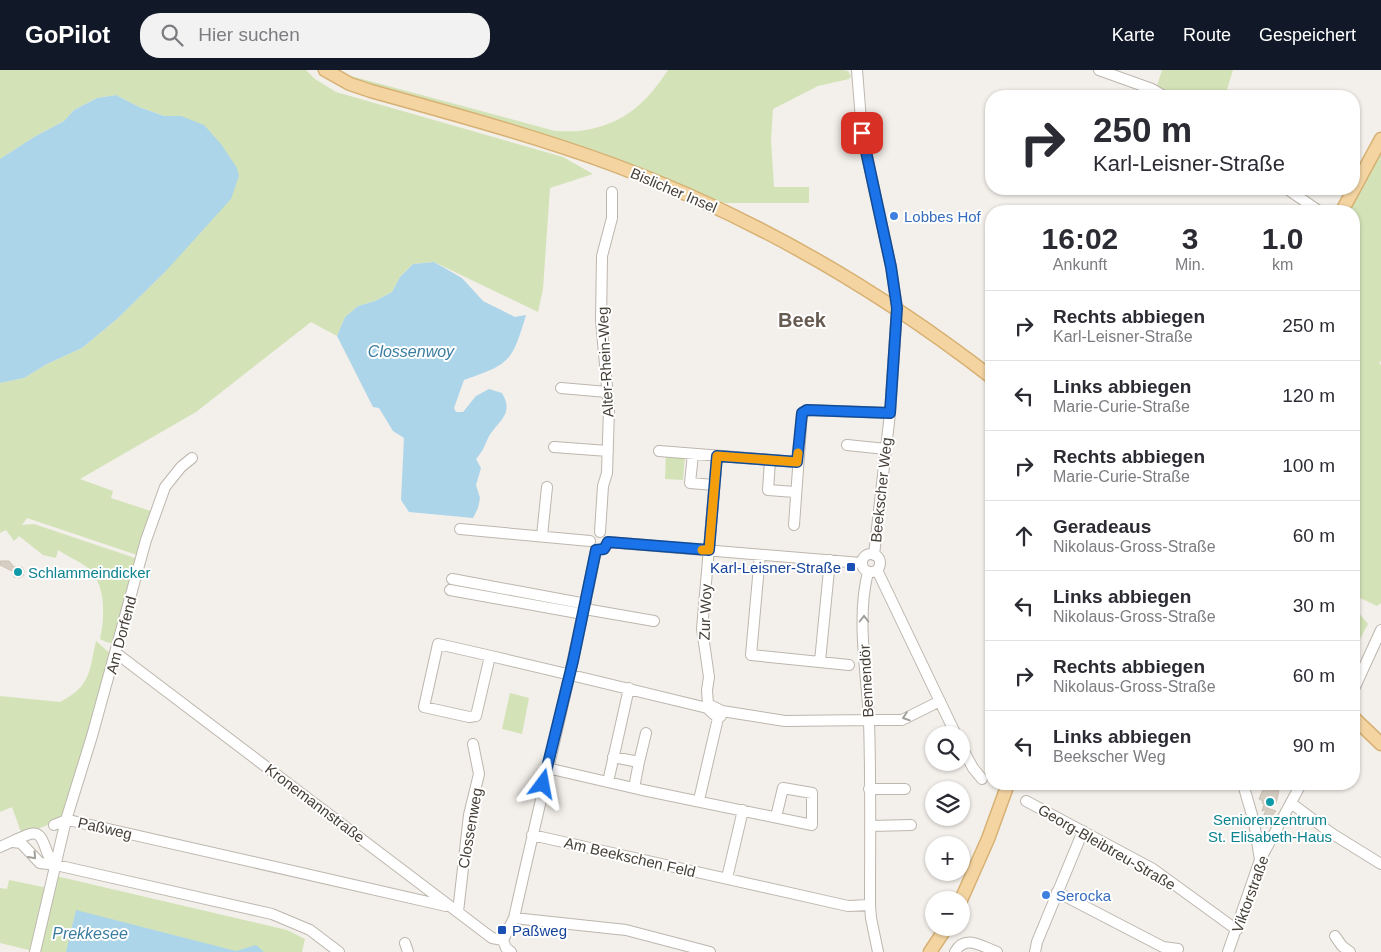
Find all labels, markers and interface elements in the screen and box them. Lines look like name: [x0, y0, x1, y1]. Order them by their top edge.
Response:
search box: [140, 13, 490, 58]
text: GoPilot: [25, 21, 110, 48]
icon: search: [158, 21, 186, 49]
text: Hier suchen: [198, 24, 300, 45]
text: Karte: [1112, 25, 1155, 45]
text: Route: [1183, 25, 1231, 45]
text: Gespeichert: [1259, 25, 1356, 45]
icon: right: [1010, 110, 1075, 175]
text: 250 m: [1093, 110, 1192, 149]
pin: [841, 112, 883, 154]
icon: arrive: [848, 119, 876, 147]
text: Karl-Leisner-Straße: [1093, 151, 1285, 176]
street label: Bislicher Insel: [628, 164, 720, 216]
place label: Lobbes Hof: [904, 208, 982, 225]
marker: Lobbes Hof: [888, 210, 900, 222]
text: 16:02: [1042, 222, 1118, 255]
text: 3: [1182, 222, 1198, 255]
text: 1.0: [1262, 222, 1303, 255]
text: Ankunft: [1053, 256, 1107, 273]
text: Min.: [1175, 256, 1205, 273]
text: km: [1272, 256, 1293, 273]
street label: Alter-Rhein-Weg: [594, 306, 616, 418]
text: Rechts abbiegen: [1053, 306, 1205, 327]
district label: Beek: [778, 309, 827, 331]
icon: right: [1010, 312, 1038, 340]
text: 250 m: [1282, 315, 1335, 336]
text: Karl-Leisner-Straße: [1053, 328, 1193, 345]
water label: Clossenwoy: [368, 343, 455, 360]
text: Links abbiegen: [1053, 376, 1191, 397]
icon: left: [1010, 382, 1038, 410]
text: 120 m: [1282, 385, 1335, 406]
text: Marie-Curie-Straße: [1053, 398, 1190, 415]
street label: Beekscher Weg: [867, 437, 895, 543]
text: Rechts abbiegen: [1053, 446, 1205, 467]
icon: right: [1010, 452, 1038, 480]
text: 100 m: [1282, 455, 1335, 476]
text: Marie-Curie-Straße: [1053, 468, 1190, 485]
text: Geradeaus: [1053, 516, 1151, 537]
icon: ahead: [1010, 522, 1038, 550]
text: 60 m: [1293, 525, 1335, 546]
text: Nikolaus-Gross-Straße: [1053, 538, 1216, 555]
place label: Karl-Leisner-Straße: [710, 559, 841, 576]
marker: Karl-Leisner-Straße: [845, 561, 857, 573]
place label: Schlammeindicker: [28, 564, 151, 581]
marker: Schlammeindicker: [12, 566, 24, 578]
street label: Zur Woy: [696, 583, 714, 640]
text: Links abbiegen: [1053, 586, 1191, 607]
icon: left: [1010, 592, 1038, 620]
street label: Am Dorfend: [102, 594, 140, 676]
text: 30 m: [1293, 595, 1335, 616]
text: Nikolaus-Gross-Straße: [1053, 608, 1216, 625]
one-way arrow: [859, 615, 869, 623]
street label: Bennendör: [856, 644, 876, 718]
text: Rechts abbiegen: [1053, 656, 1205, 677]
icon: right: [1010, 662, 1038, 690]
text: 60 m: [1293, 665, 1335, 686]
text: Nikolaus-Gross-Straße: [1053, 678, 1216, 695]
one-way arrow: [902, 711, 911, 721]
map controls: [925, 726, 970, 936]
button: search: [925, 726, 970, 771]
text: Links abbiegen: [1053, 726, 1191, 747]
icon: left: [1010, 732, 1038, 760]
text: 90 m: [1293, 735, 1335, 756]
text: Beekscher Weg: [1053, 748, 1166, 765]
position arrow: [516, 757, 568, 809]
street label: Kronemannstraße: [262, 760, 368, 846]
button: layers: [925, 781, 970, 826]
street label: Clossenweg: [455, 786, 485, 870]
marker: Seniorenzentrum St. Elisabeth-Haus: [1264, 796, 1276, 808]
street label: Georg-Bleibtreu-Straße: [1035, 801, 1179, 893]
place label: Seniorenzentrum St. Elisabeth-Haus: [1208, 811, 1332, 845]
street label: Paßweg: [76, 814, 134, 842]
street label: Am Beekschen Feld: [563, 834, 697, 880]
button: +: [925, 836, 970, 881]
one-way arrow: [27, 850, 36, 859]
street label: Viktorstraße: [1228, 853, 1272, 935]
place label: Serocka: [1056, 887, 1112, 904]
marker: Serocka: [1040, 889, 1052, 901]
button: −: [925, 891, 970, 936]
place label: Paßweg: [512, 922, 567, 939]
marker: Paßweg: [496, 924, 508, 936]
water label: Prekkesee: [52, 925, 128, 942]

